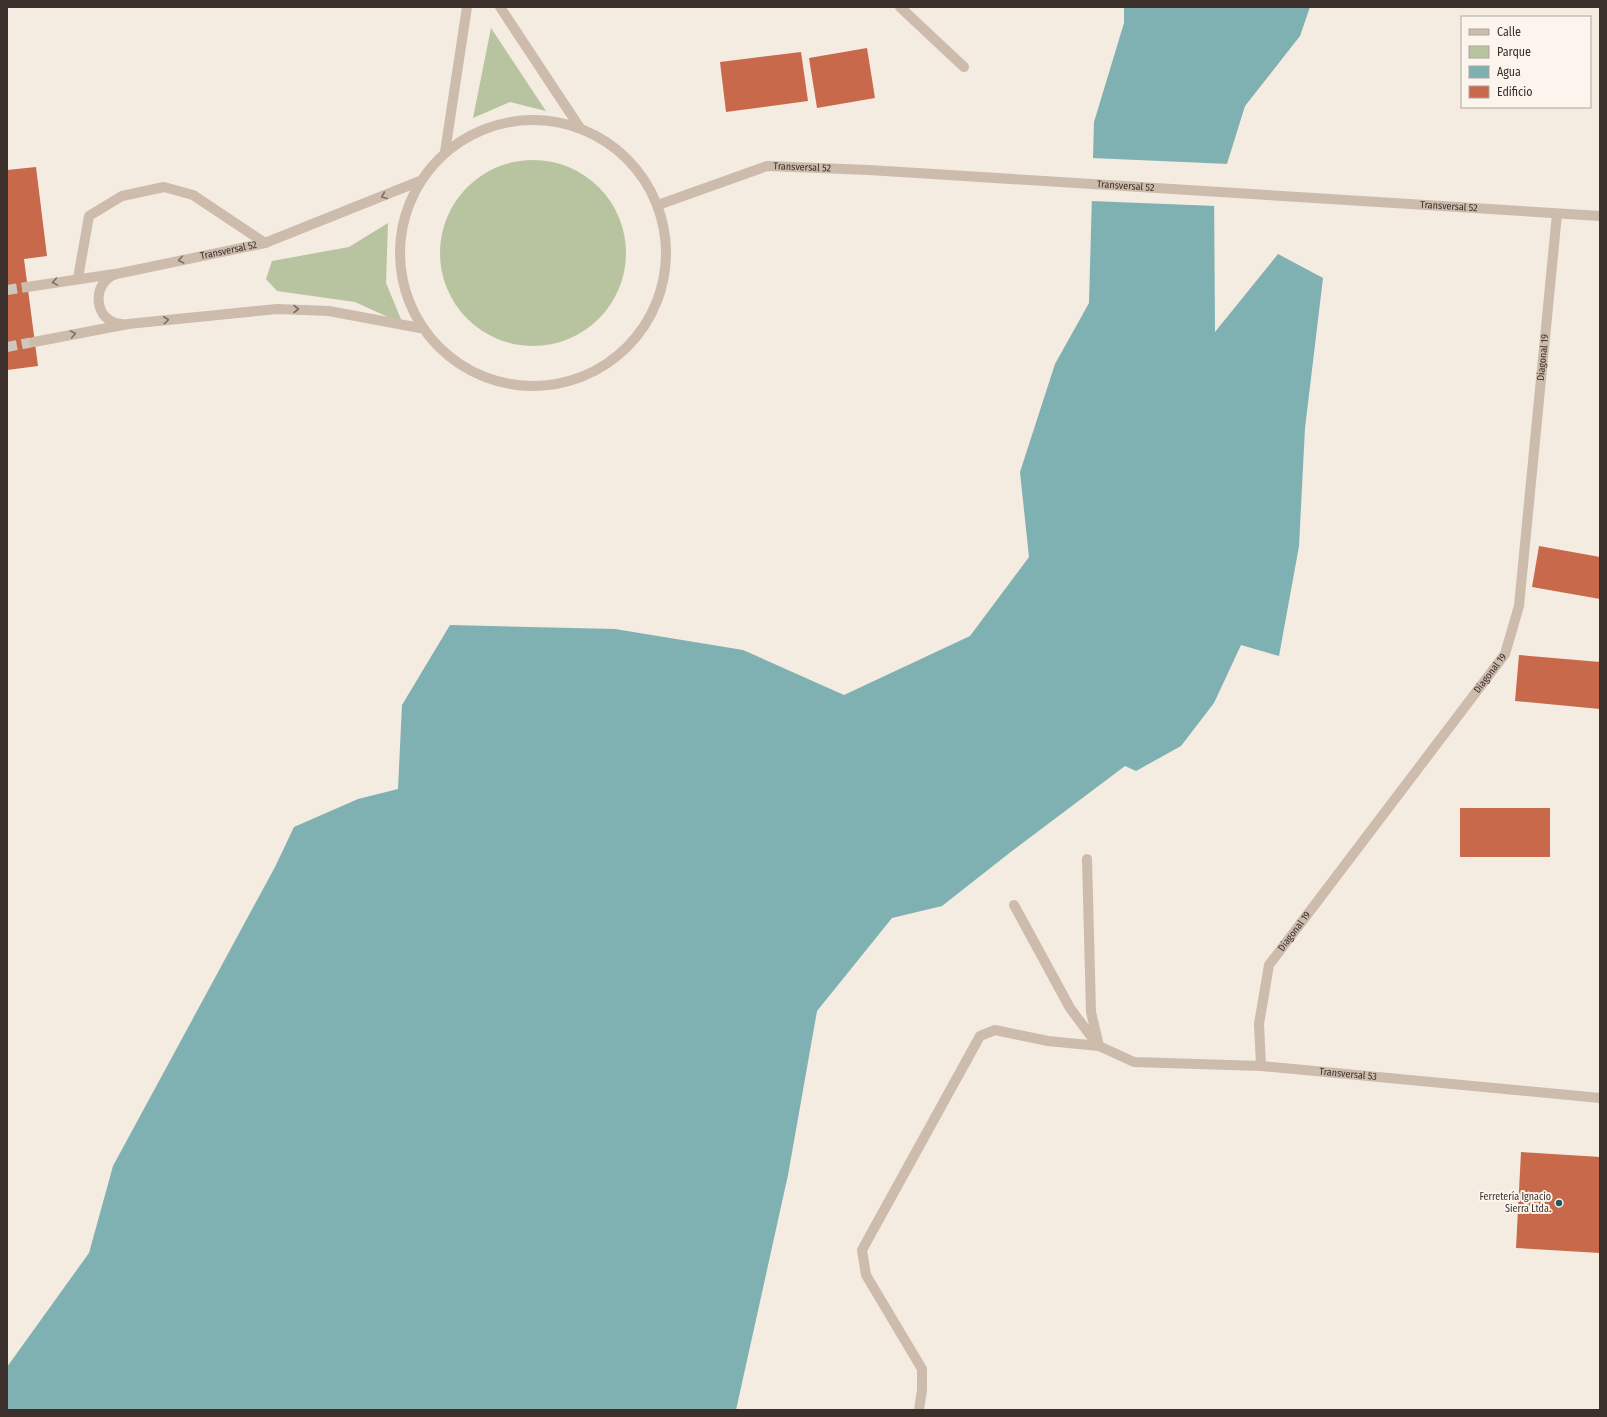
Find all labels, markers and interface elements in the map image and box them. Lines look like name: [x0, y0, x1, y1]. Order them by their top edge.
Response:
legend: [1461, 16, 1591, 108]
text: Calle: [1497, 25, 1521, 39]
text: Parque: [1497, 45, 1531, 59]
text: Agua: [1497, 65, 1521, 79]
text: Edificio: [1497, 85, 1533, 99]
street label: Transversal 52: [773, 160, 832, 175]
street label: Transversal 52: [1097, 178, 1155, 194]
one-way arrow: [380, 191, 387, 199]
street label: Transversal 52: [1420, 199, 1479, 214]
street label: Transversal 52: [199, 239, 259, 262]
one-way arrow: [177, 256, 184, 264]
one-way arrow: [52, 277, 58, 286]
one-way arrow: [293, 305, 299, 313]
one-way arrow: [163, 316, 169, 325]
one-way arrow: [70, 331, 76, 339]
street label: Diagonal 19: [1535, 333, 1551, 381]
street label: Diagonal 19: [1471, 651, 1509, 696]
street label: Diagonal 19: [1276, 909, 1313, 954]
street label: Transversal 53: [1319, 1066, 1378, 1083]
place label: Ferretería Ignacio Sierra Ltda.: [1480, 1190, 1551, 1215]
marker: Ferretería Ignacio Sierra Ltda.: [1554, 1198, 1564, 1208]

